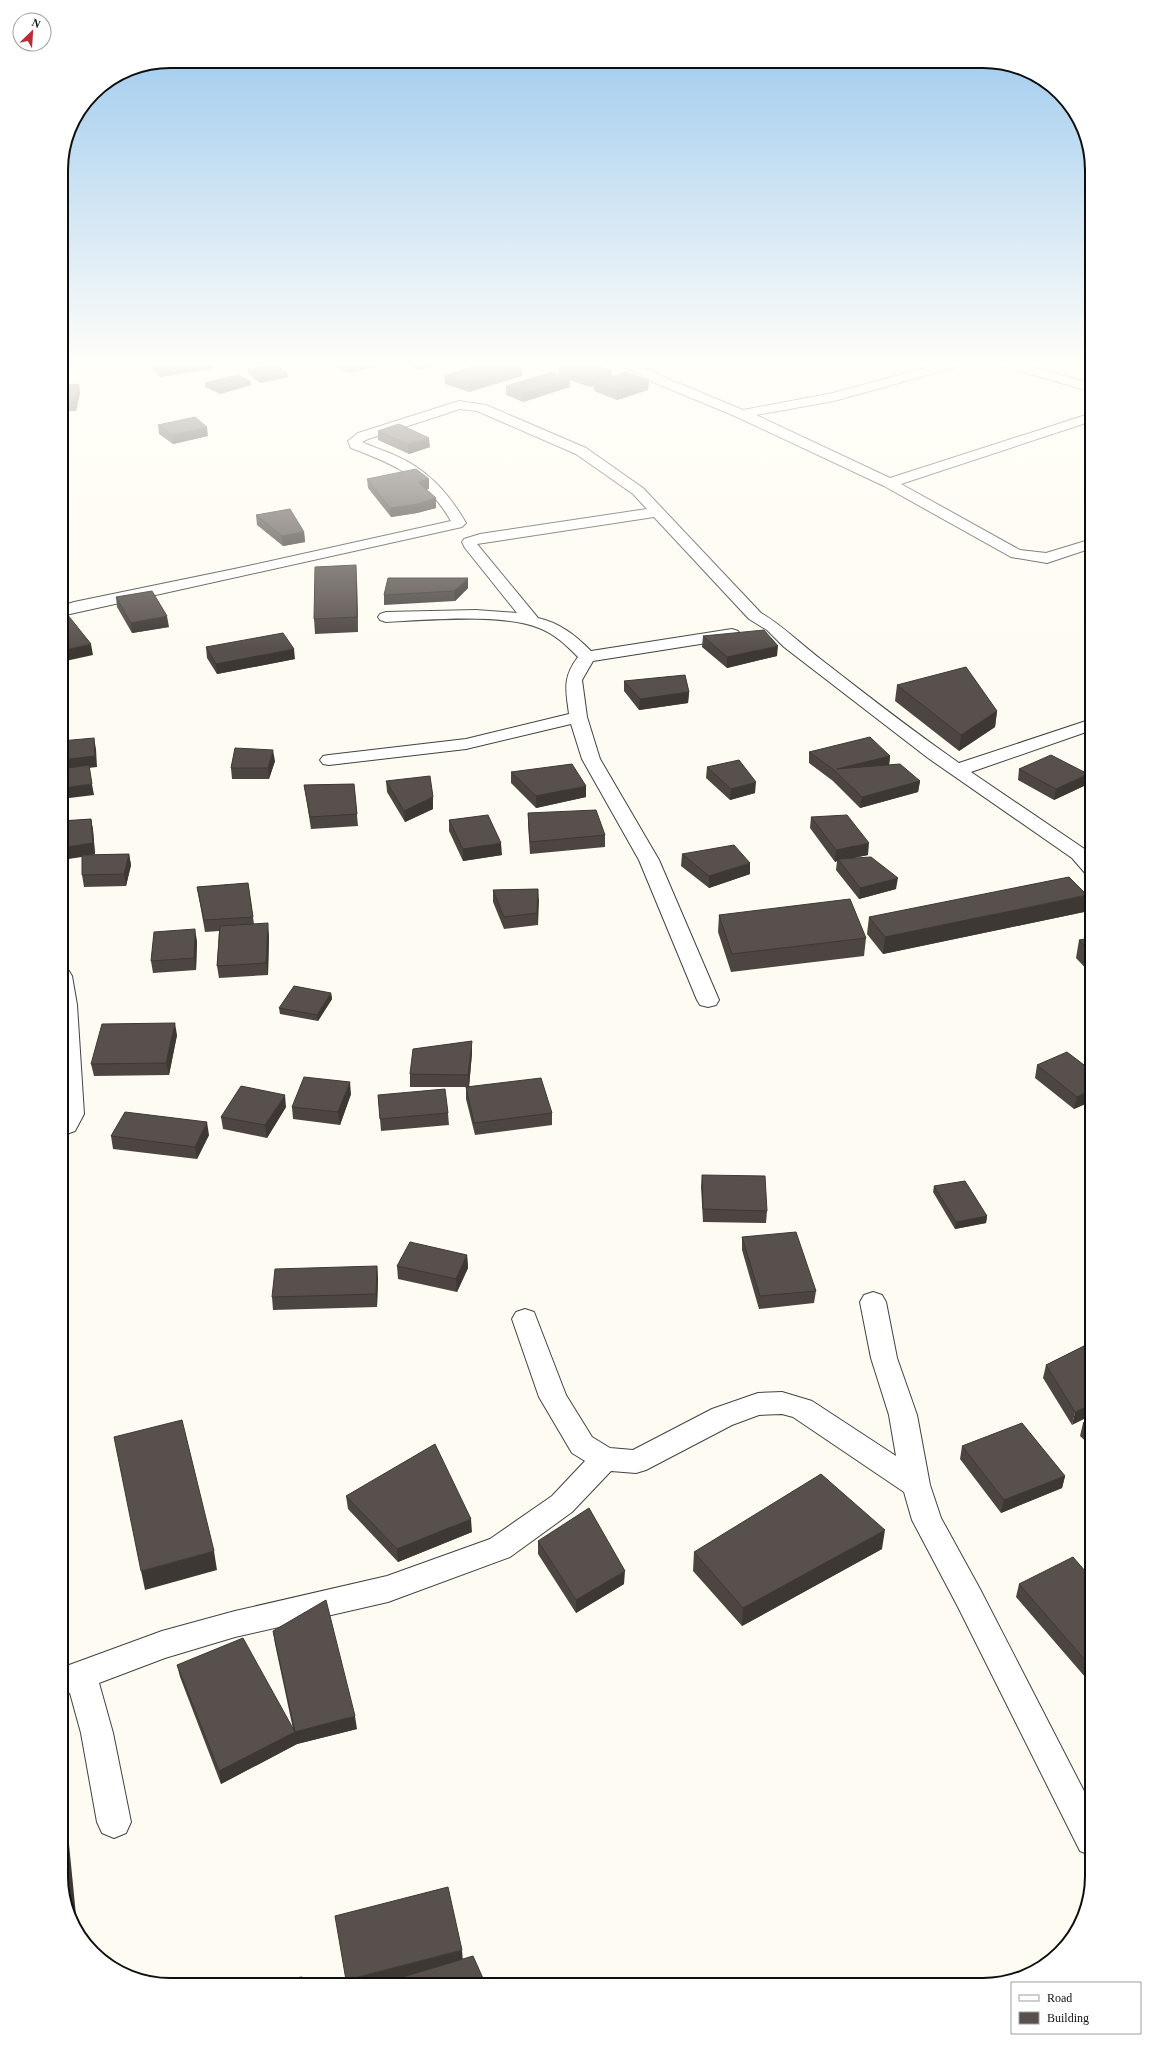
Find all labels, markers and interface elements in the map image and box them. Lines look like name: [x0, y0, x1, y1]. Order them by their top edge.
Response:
north arrow: [12, 12, 52, 52]
text: N: [30, 16, 42, 30]
legend: [1011, 1982, 1141, 2034]
text: Road: [1047, 1991, 1072, 2005]
text: Building: [1047, 2011, 1089, 2025]

